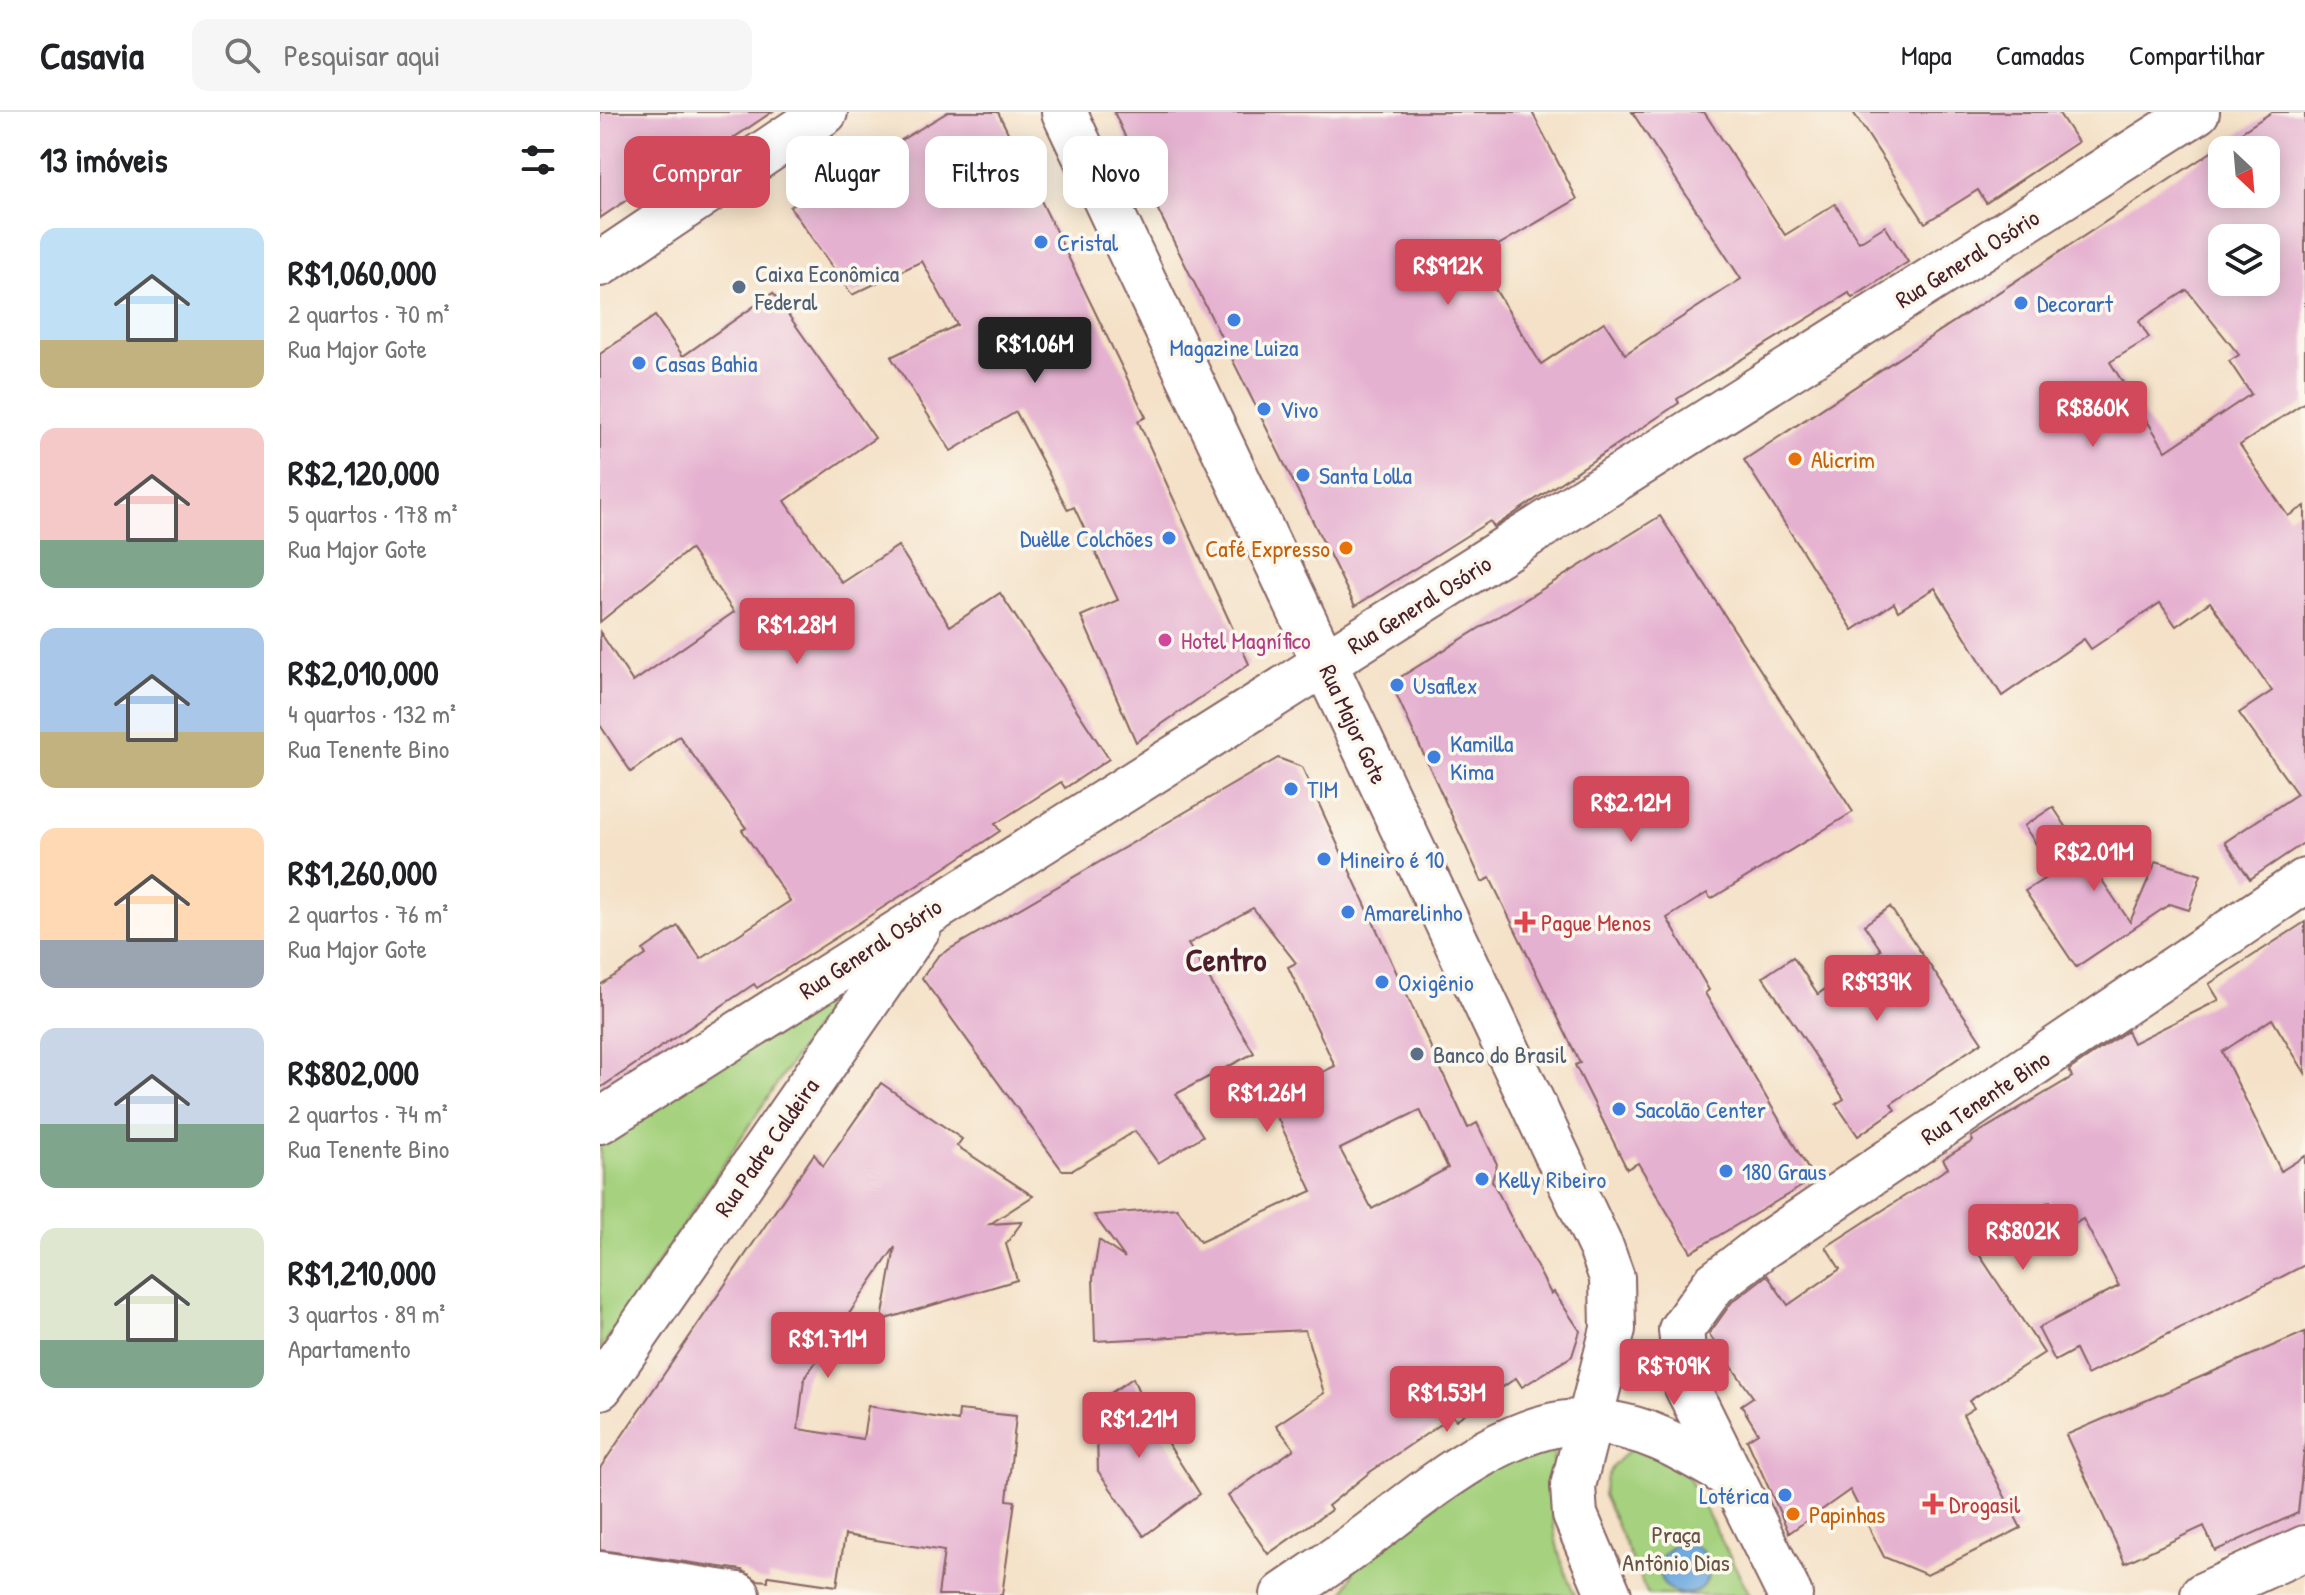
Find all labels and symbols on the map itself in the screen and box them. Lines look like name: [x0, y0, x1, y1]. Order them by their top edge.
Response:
north arrow: [2208, 136, 2280, 208]
street label: Rua General Osório: [1889, 201, 2045, 315]
place label: Cristal: [1057, 226, 1119, 258]
marker: Cristal: [1032, 233, 1050, 251]
pin: R$912K: [1383, 239, 1513, 307]
place label: Caixa Econômica Federal: [754, 257, 899, 317]
marker: Caixa Econômica Federal: [730, 278, 748, 296]
place label: Decorart: [2037, 287, 2114, 319]
marker: Decorart: [2012, 294, 2030, 312]
marker: Magazine Luiza: [1225, 311, 1243, 329]
pin: R$1.06M: [961, 317, 1109, 385]
place label: Magazine Luiza: [1170, 331, 1298, 363]
place label: Casas Bahia: [655, 347, 757, 379]
marker: Casas Bahia: [630, 354, 648, 372]
pin: R$860K: [2028, 381, 2158, 449]
place label: Vivo: [1280, 393, 1318, 425]
marker: Vivo: [1255, 400, 1273, 418]
place label: Alicrim: [1811, 443, 1875, 475]
marker: Alicrim: [1786, 450, 1804, 468]
place label: Santa Lolla: [1319, 459, 1412, 491]
marker: Santa Lolla: [1294, 466, 1312, 484]
place label: Duèlle Colchões: [1020, 522, 1153, 554]
marker: Duèlle Colchões: [1160, 529, 1178, 547]
place label: Café Expresso: [1205, 532, 1330, 564]
marker: Café Expresso: [1337, 539, 1355, 557]
street label: Rua General Osório: [1341, 547, 1497, 661]
pin: R$1.28M: [723, 598, 871, 666]
place label: Hotel Magnífico: [1181, 624, 1311, 656]
marker: Hotel Magnífico: [1156, 631, 1174, 649]
street label: Rua Major Gote: [1312, 659, 1396, 789]
place label: Usaflex: [1413, 669, 1477, 701]
marker: Usaflex: [1388, 676, 1406, 694]
place label: Kamilla Kima: [1450, 727, 1513, 787]
marker: Kamilla Kima: [1425, 748, 1443, 766]
place label: TIM: [1307, 773, 1338, 805]
pin: R$2.12M: [1557, 776, 1705, 844]
marker: TIM: [1282, 780, 1300, 798]
pin: R$2.01M: [2020, 825, 2168, 893]
place label: Mineiro é 10: [1340, 843, 1444, 875]
marker: Mineiro é 10: [1315, 850, 1333, 868]
street label: Rua General Osório: [793, 890, 948, 1006]
place label: Amarelinho: [1364, 896, 1463, 928]
marker: Amarelinho: [1339, 903, 1357, 921]
place label: Pague Menos: [1541, 906, 1651, 938]
marker: Pague Menos: [1516, 913, 1534, 931]
district label: Centro: [1186, 938, 1267, 981]
pin: R$939K: [1812, 955, 1942, 1023]
place label: Oxigênio: [1398, 966, 1474, 998]
marker: Oxigênio: [1373, 973, 1391, 991]
place label: Banco do Brasil: [1433, 1038, 1567, 1070]
street label: Rua Tenente Bino: [1914, 1042, 2056, 1152]
marker: Banco do Brasil: [1408, 1045, 1426, 1063]
pin: R$1.26M: [1193, 1066, 1341, 1134]
street label: Rua Padre Caldeira: [706, 1071, 826, 1223]
place label: Sacolão Center: [1635, 1093, 1766, 1125]
marker: Sacolão Center: [1610, 1100, 1628, 1118]
place label: 180 Graus: [1742, 1155, 1826, 1187]
marker: 180 Graus: [1717, 1162, 1735, 1180]
place label: Kelly Ribeiro: [1498, 1163, 1606, 1195]
marker: Kelly Ribeiro: [1473, 1170, 1491, 1188]
pin: R$802K: [1958, 1204, 2088, 1272]
pin: R$1.71M: [754, 1312, 902, 1380]
pin: R$709K: [1609, 1339, 1739, 1407]
pin: R$1.53M: [1373, 1366, 1521, 1434]
pin: R$1.21M: [1065, 1392, 1213, 1460]
place label: Lotérica: [1699, 1479, 1769, 1511]
marker: Lotérica: [1776, 1486, 1794, 1504]
place label: Drogasil: [1949, 1488, 2021, 1520]
marker: Drogasil: [1924, 1495, 1942, 1513]
place label: Papinhas: [1809, 1498, 1885, 1530]
marker: Papinhas: [1784, 1505, 1802, 1523]
park label: Praça Antônio Dias: [1622, 1518, 1730, 1578]

